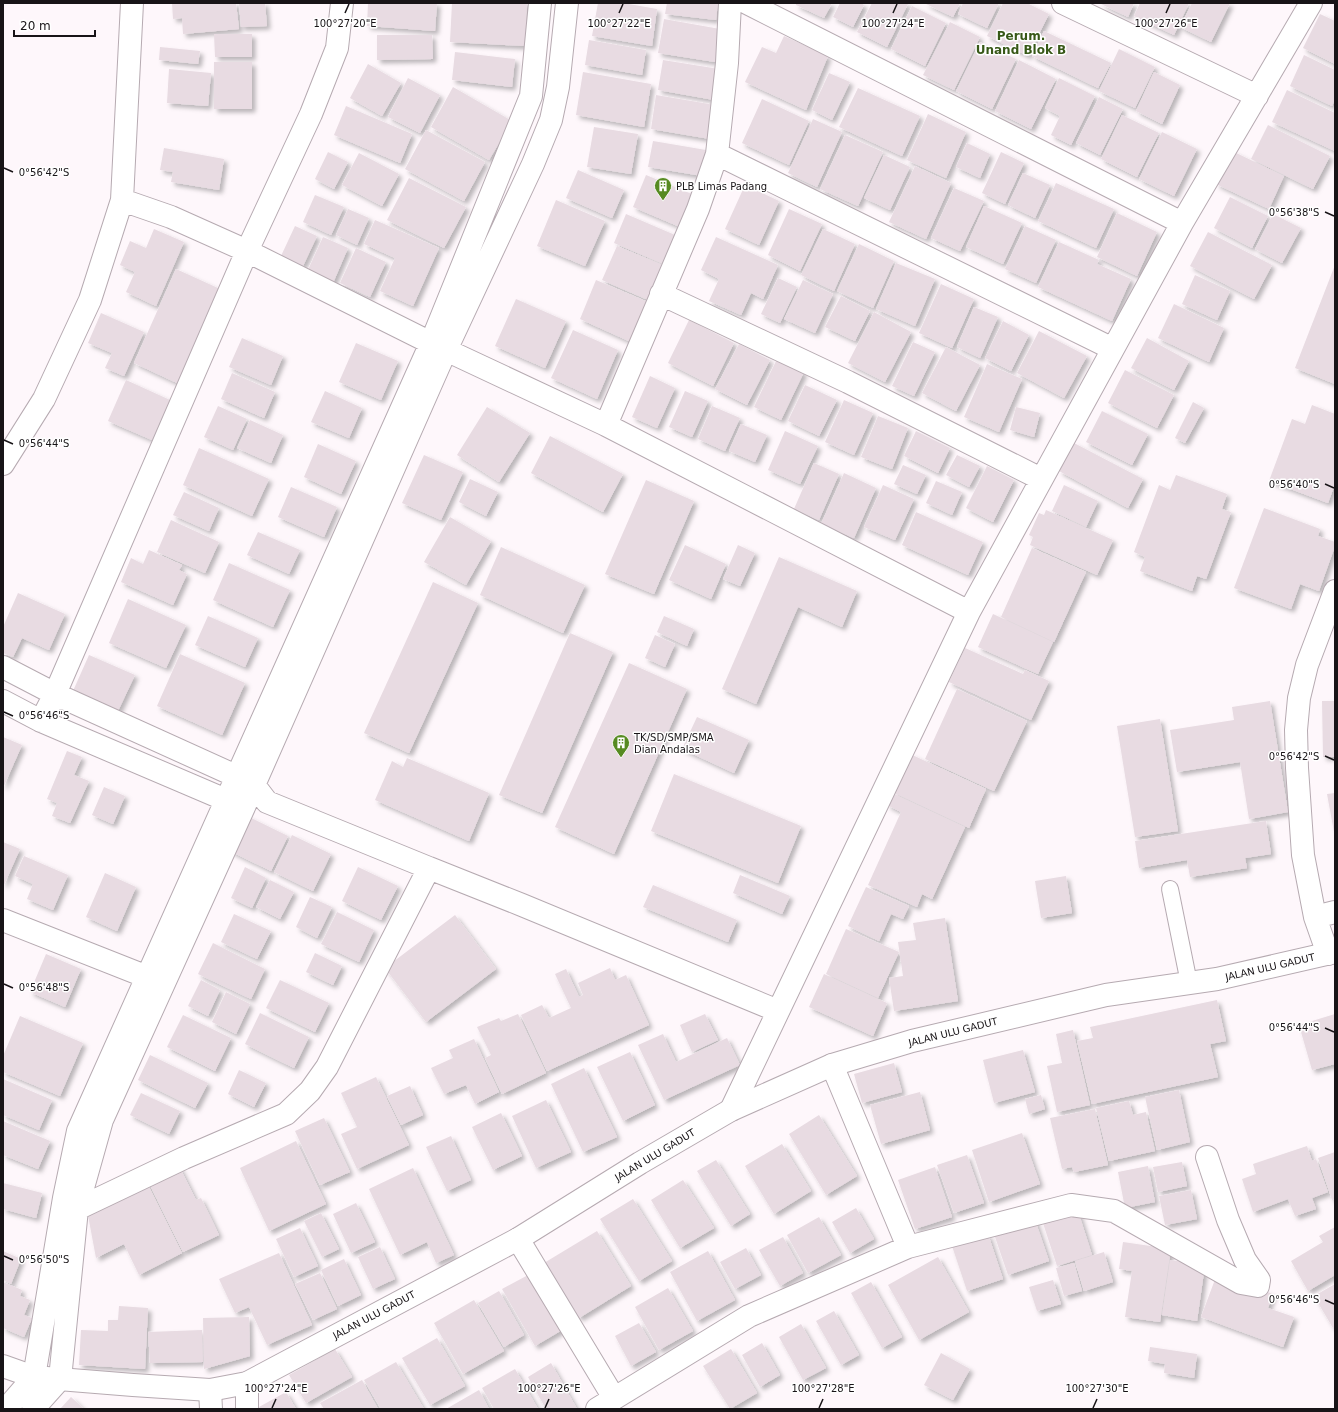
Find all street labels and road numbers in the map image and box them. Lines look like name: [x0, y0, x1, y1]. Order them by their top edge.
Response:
street label: JALAN ULU GADUT: [1223, 951, 1317, 983]
street label: JALAN ULU GADUT: [906, 1015, 1000, 1049]
street label: JALAN ULU GADUT: [612, 1126, 698, 1184]
street label: JALAN ULU GADUT: [330, 1288, 418, 1342]

